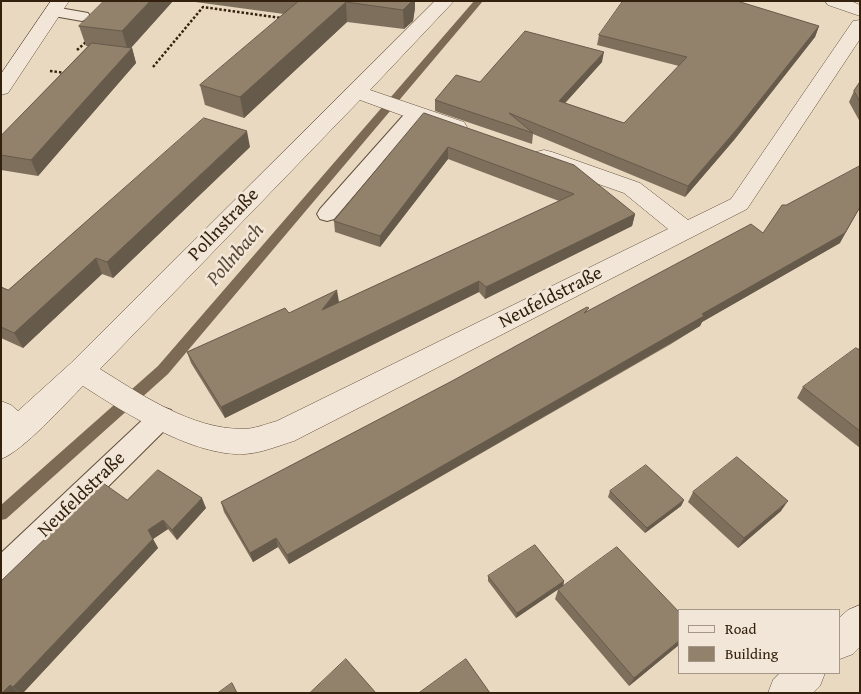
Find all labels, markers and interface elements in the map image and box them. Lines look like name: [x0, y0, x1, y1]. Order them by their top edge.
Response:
street label: Pollnstraße: [184, 184, 264, 266]
water label: Pollnbach: [202, 219, 270, 291]
street label: Neufeldstraße: [495, 262, 607, 334]
street label: Neufeldstraße: [33, 448, 131, 542]
legend: [678, 609, 841, 674]
text: Road: [725, 618, 756, 639]
text: Building: [725, 643, 778, 664]

